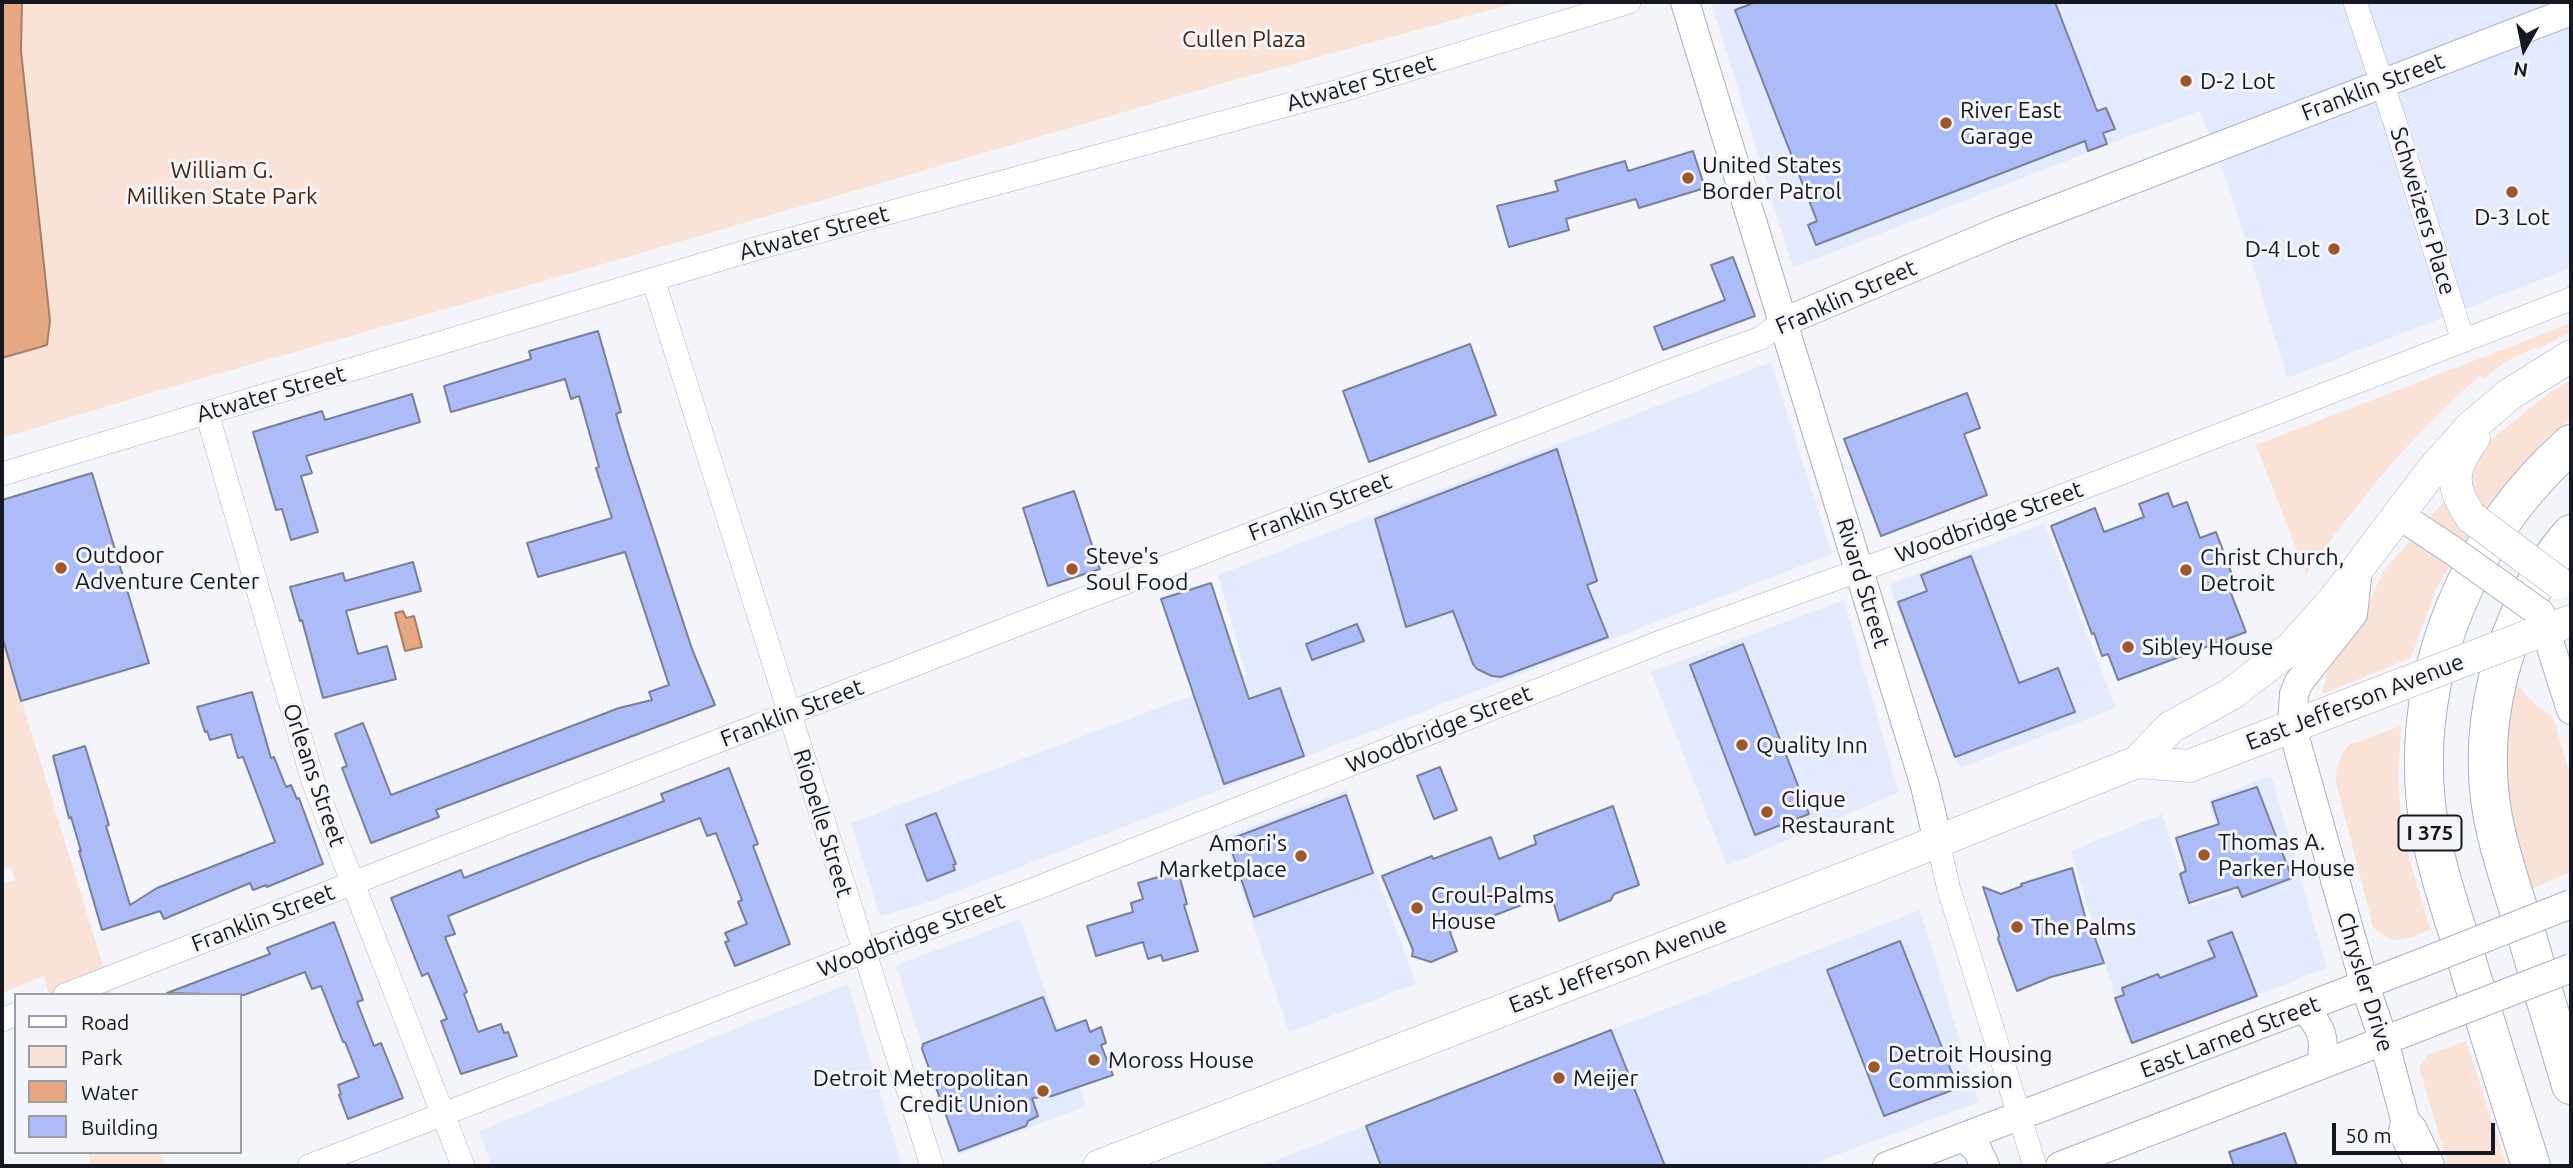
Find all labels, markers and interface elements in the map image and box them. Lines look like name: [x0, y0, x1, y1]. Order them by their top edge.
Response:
north arrow: [2489, 14, 2559, 84]
park label: Cullen Plaza: [1182, 25, 1306, 53]
street label: Franklin Street: [2297, 47, 2449, 127]
street label: Atwater Street: [1283, 49, 1439, 117]
text: N: [2512, 58, 2529, 82]
place label: D-2 Lot: [2200, 67, 2275, 95]
marker: D-2 Lot: [2178, 73, 2194, 89]
place label: River East Garage: [1960, 96, 2061, 150]
marker: River East Garage: [1938, 115, 1954, 131]
street label: Schweizers Place: [2384, 124, 2462, 298]
place label: United States Border Patrol: [1702, 151, 1841, 205]
park label: William G. Milliken State Park: [126, 156, 318, 210]
marker: United States Border Patrol: [1680, 170, 1696, 186]
marker: D-3 Lot: [2504, 184, 2520, 200]
street label: Atwater Street: [736, 200, 892, 266]
place label: D-3 Lot: [2474, 203, 2550, 231]
place label: D-4 Lot: [2245, 235, 2320, 263]
marker: D-4 Lot: [2326, 241, 2342, 257]
street label: Franklin Street: [1771, 254, 1921, 340]
street label: Atwater Street: [193, 360, 349, 428]
street label: Franklin Street: [1244, 467, 1396, 547]
street label: Woodbridge Street: [1891, 475, 2087, 569]
street label: Rivard Street: [1830, 515, 1896, 651]
place label: Outdoor Adventure Center: [75, 541, 260, 595]
place label: Steve's Soul Food: [1086, 542, 1188, 596]
place label: Christ Church, Detroit: [2200, 543, 2344, 597]
marker: Outdoor Adventure Center: [53, 560, 69, 576]
marker: Steve's Soul Food: [1064, 561, 1080, 577]
marker: Christ Church, Detroit: [2178, 562, 2194, 578]
place label: Sibley House: [2142, 633, 2273, 661]
marker: Sibley House: [2120, 639, 2136, 655]
street label: East Jefferson Avenue: [2242, 648, 2468, 756]
street label: Franklin Street: [716, 673, 868, 753]
street label: Woodbridge Street: [1342, 679, 1536, 779]
street label: Orleans Street: [277, 700, 351, 850]
place label: Quality Inn: [1756, 731, 1868, 759]
marker: Quality Inn: [1734, 737, 1750, 753]
street label: Riopelle Street: [787, 745, 859, 901]
place label: Clique Restaurant: [1781, 785, 1895, 839]
marker: Clique Restaurant: [1759, 804, 1775, 820]
road number: I 375: [2398, 816, 2462, 850]
place label: Thomas A. Parker House: [2218, 828, 2355, 882]
place label: Amori's Marketplace: [1159, 829, 1287, 883]
marker: Thomas A. Parker House: [2196, 847, 2212, 863]
marker: Amori's Marketplace: [1293, 848, 1309, 864]
street label: Franklin Street: [187, 878, 339, 958]
place label: Croul-Palms House: [1431, 881, 1554, 935]
street label: Woodbridge Street: [814, 887, 1008, 983]
marker: Croul-Palms House: [1409, 900, 1425, 916]
street label: Chrysler Drive: [2331, 909, 2399, 1055]
street label: East Jefferson Avenue: [1505, 911, 1731, 1019]
place label: The Palms: [2031, 913, 2136, 941]
marker: The Palms: [2009, 919, 2025, 935]
street label: East Larned Street: [2136, 990, 2324, 1084]
legend: [14, 993, 242, 1154]
text: Road: [81, 1010, 129, 1034]
place label: Detroit Housing Commission: [1888, 1040, 2053, 1094]
text: Park: [81, 1045, 123, 1069]
place label: Moross House: [1108, 1046, 1254, 1074]
marker: Moross House: [1086, 1052, 1102, 1068]
marker: Detroit Housing Commission: [1866, 1059, 1882, 1075]
place label: Detroit Metropolitan Credit Union: [813, 1064, 1029, 1118]
place label: Meijer: [1573, 1064, 1638, 1092]
marker: Meijer: [1551, 1070, 1567, 1086]
text: Water: [81, 1080, 139, 1104]
marker: Detroit Metropolitan Credit Union: [1035, 1083, 1051, 1099]
scale bar: [2335, 1108, 2498, 1152]
text: Building: [81, 1115, 158, 1139]
text: 50 m: [2345, 1123, 2392, 1147]

